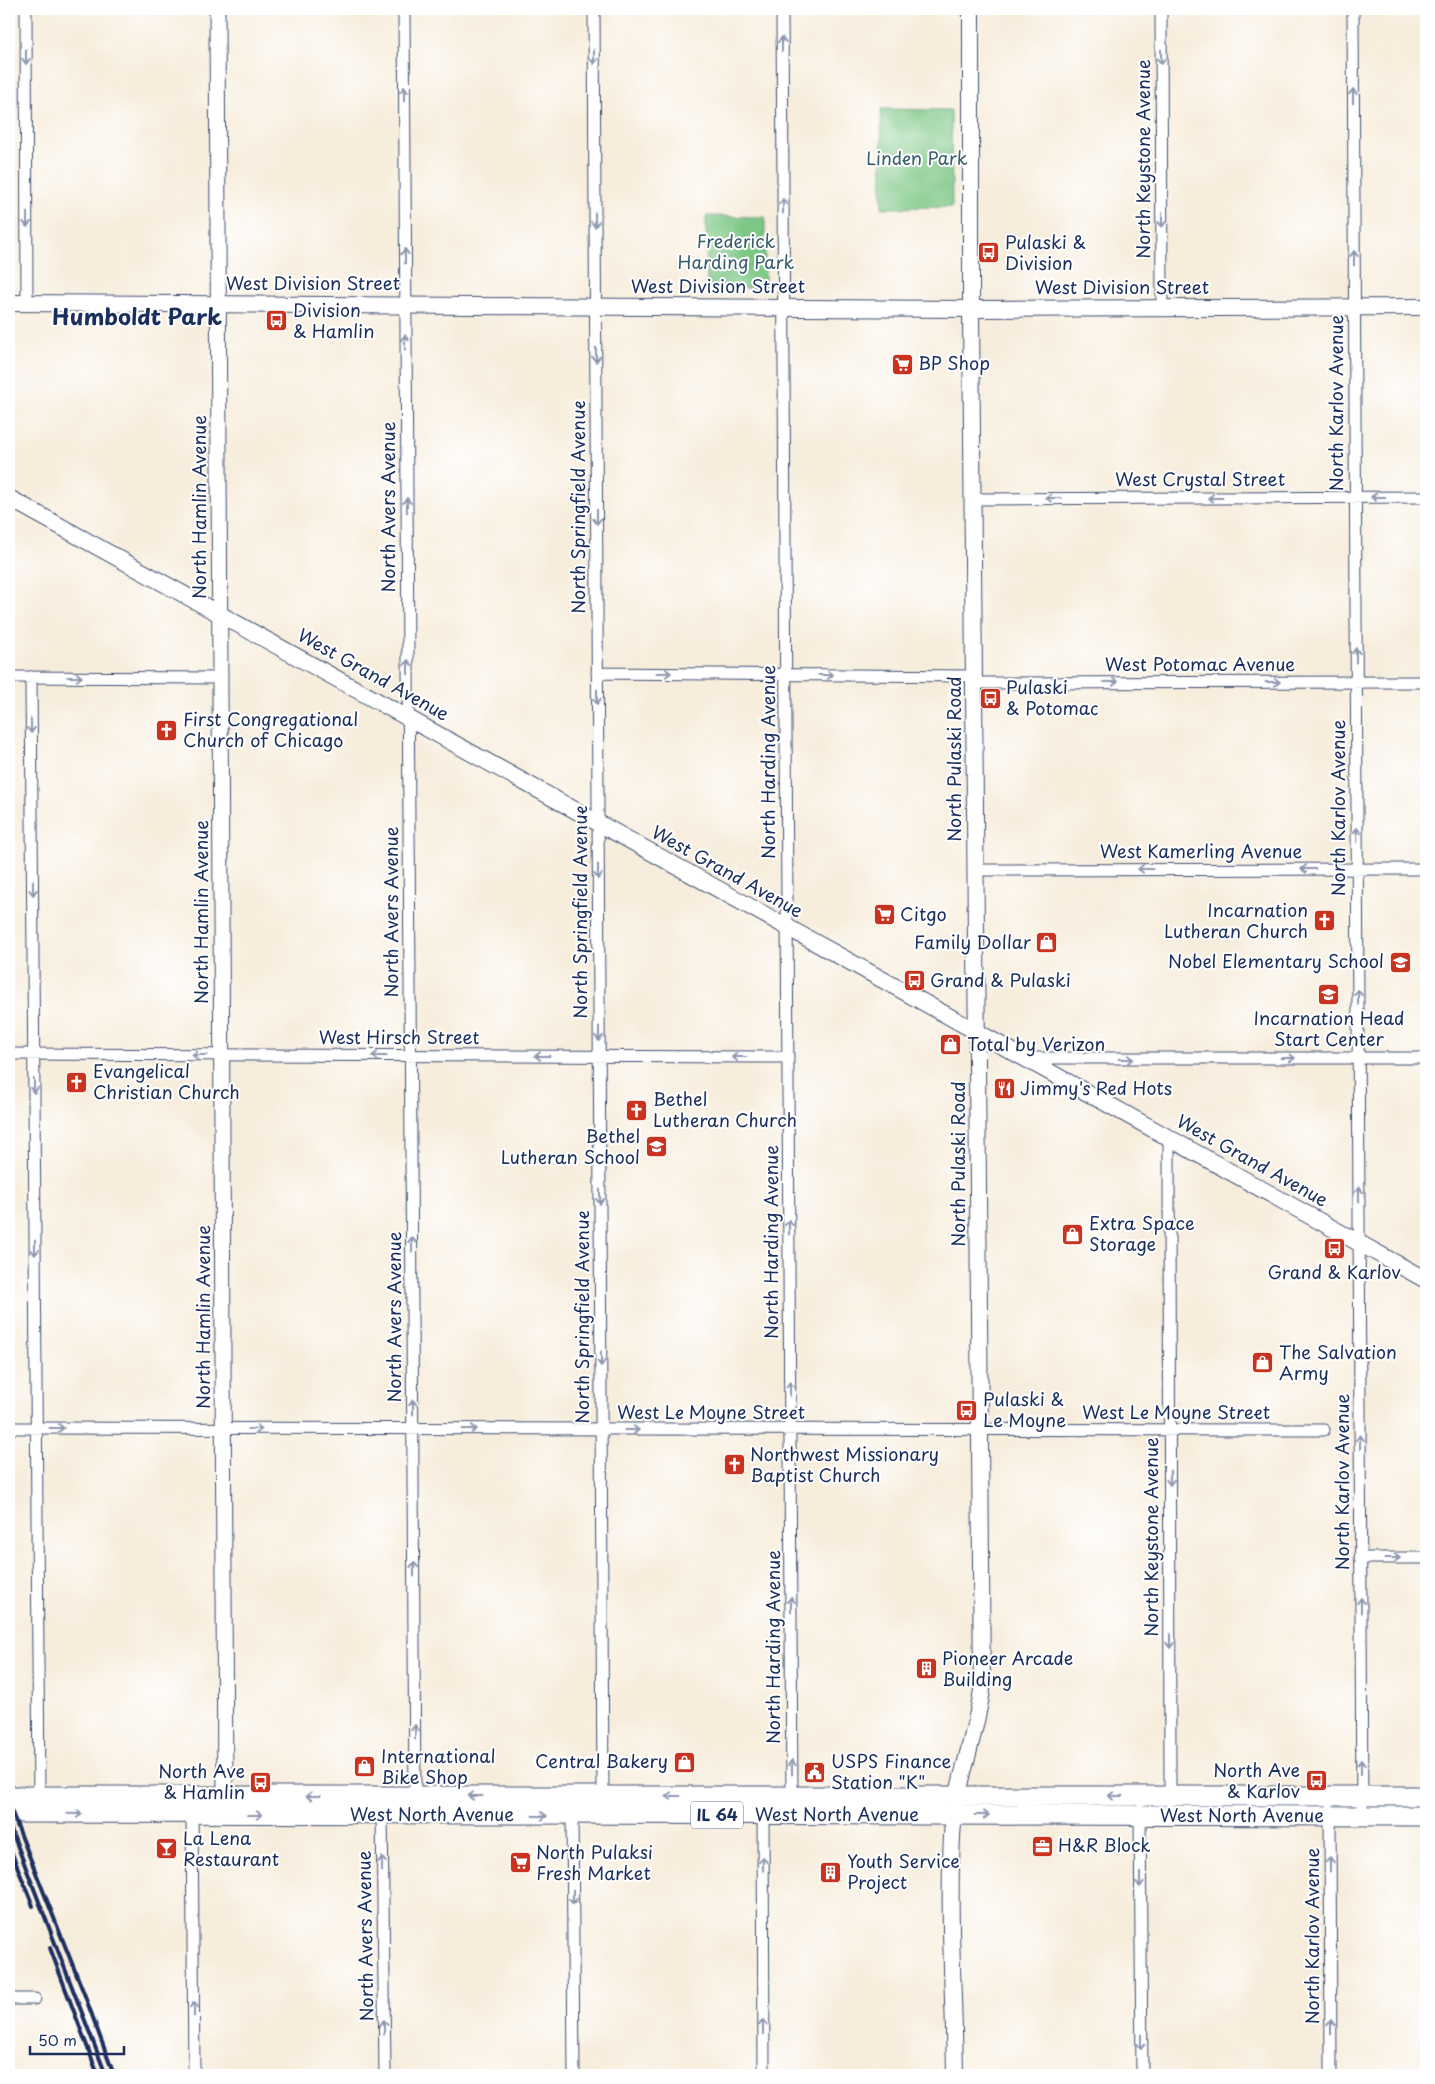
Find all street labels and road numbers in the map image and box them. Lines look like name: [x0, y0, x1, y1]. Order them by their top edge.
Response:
street label: North Keystone Avenue: [1129, 59, 1156, 259]
street label: West Division Street: [226, 269, 400, 296]
street label: West Division Street: [631, 272, 805, 299]
street label: West Division Street: [1035, 273, 1209, 300]
street label: North Karlov Avenue: [1322, 314, 1349, 491]
street label: North Springfield Avenue: [564, 400, 591, 614]
street label: North Hamlin Avenue: [185, 415, 212, 599]
street label: North Avers Avenue: [374, 421, 401, 592]
street label: West Crystal Street: [1115, 465, 1285, 492]
street label: West Grand Avenue: [293, 621, 455, 727]
street label: West Potomac Avenue: [1105, 650, 1295, 677]
street label: North Harding Avenue: [754, 665, 781, 859]
street label: North Pulaski Road: [940, 676, 967, 842]
street label: North Karlov Avenue: [1324, 719, 1351, 896]
street label: North Springfield Avenue: [566, 805, 593, 1019]
street label: West Grand Avenue: [647, 818, 809, 924]
street label: North Hamlin Avenue: [187, 820, 214, 1004]
street label: North Avers Avenue: [377, 826, 404, 997]
street label: West Kamerling Avenue: [1100, 837, 1302, 864]
street label: West Hirsch Street: [319, 1023, 480, 1050]
street label: North Pulaski Road: [944, 1081, 971, 1247]
street label: West Grand Avenue: [1172, 1107, 1334, 1213]
street label: North Harding Avenue: [757, 1145, 784, 1339]
street label: North Springfield Avenue: [568, 1210, 595, 1424]
street label: North Hamlin Avenue: [189, 1225, 216, 1409]
street label: North Avers Avenue: [380, 1231, 407, 1402]
street label: North Karlov Avenue: [1328, 1393, 1355, 1570]
street label: West Le Moyne Street: [617, 1398, 805, 1425]
street label: West Le Moyne Street: [1082, 1398, 1270, 1425]
street label: North Keystone Avenue: [1137, 1437, 1164, 1637]
street label: North Harding Avenue: [759, 1550, 786, 1744]
street label: West North Avenue: [350, 1800, 514, 1827]
street label: West North Avenue: [755, 1800, 919, 1827]
street label: West North Avenue: [1160, 1801, 1324, 1828]
road number: IL 64: [691, 1802, 743, 1828]
street label: North Karlov Avenue: [1298, 1847, 1325, 2024]
street label: North Avers Avenue: [350, 1850, 379, 2022]

